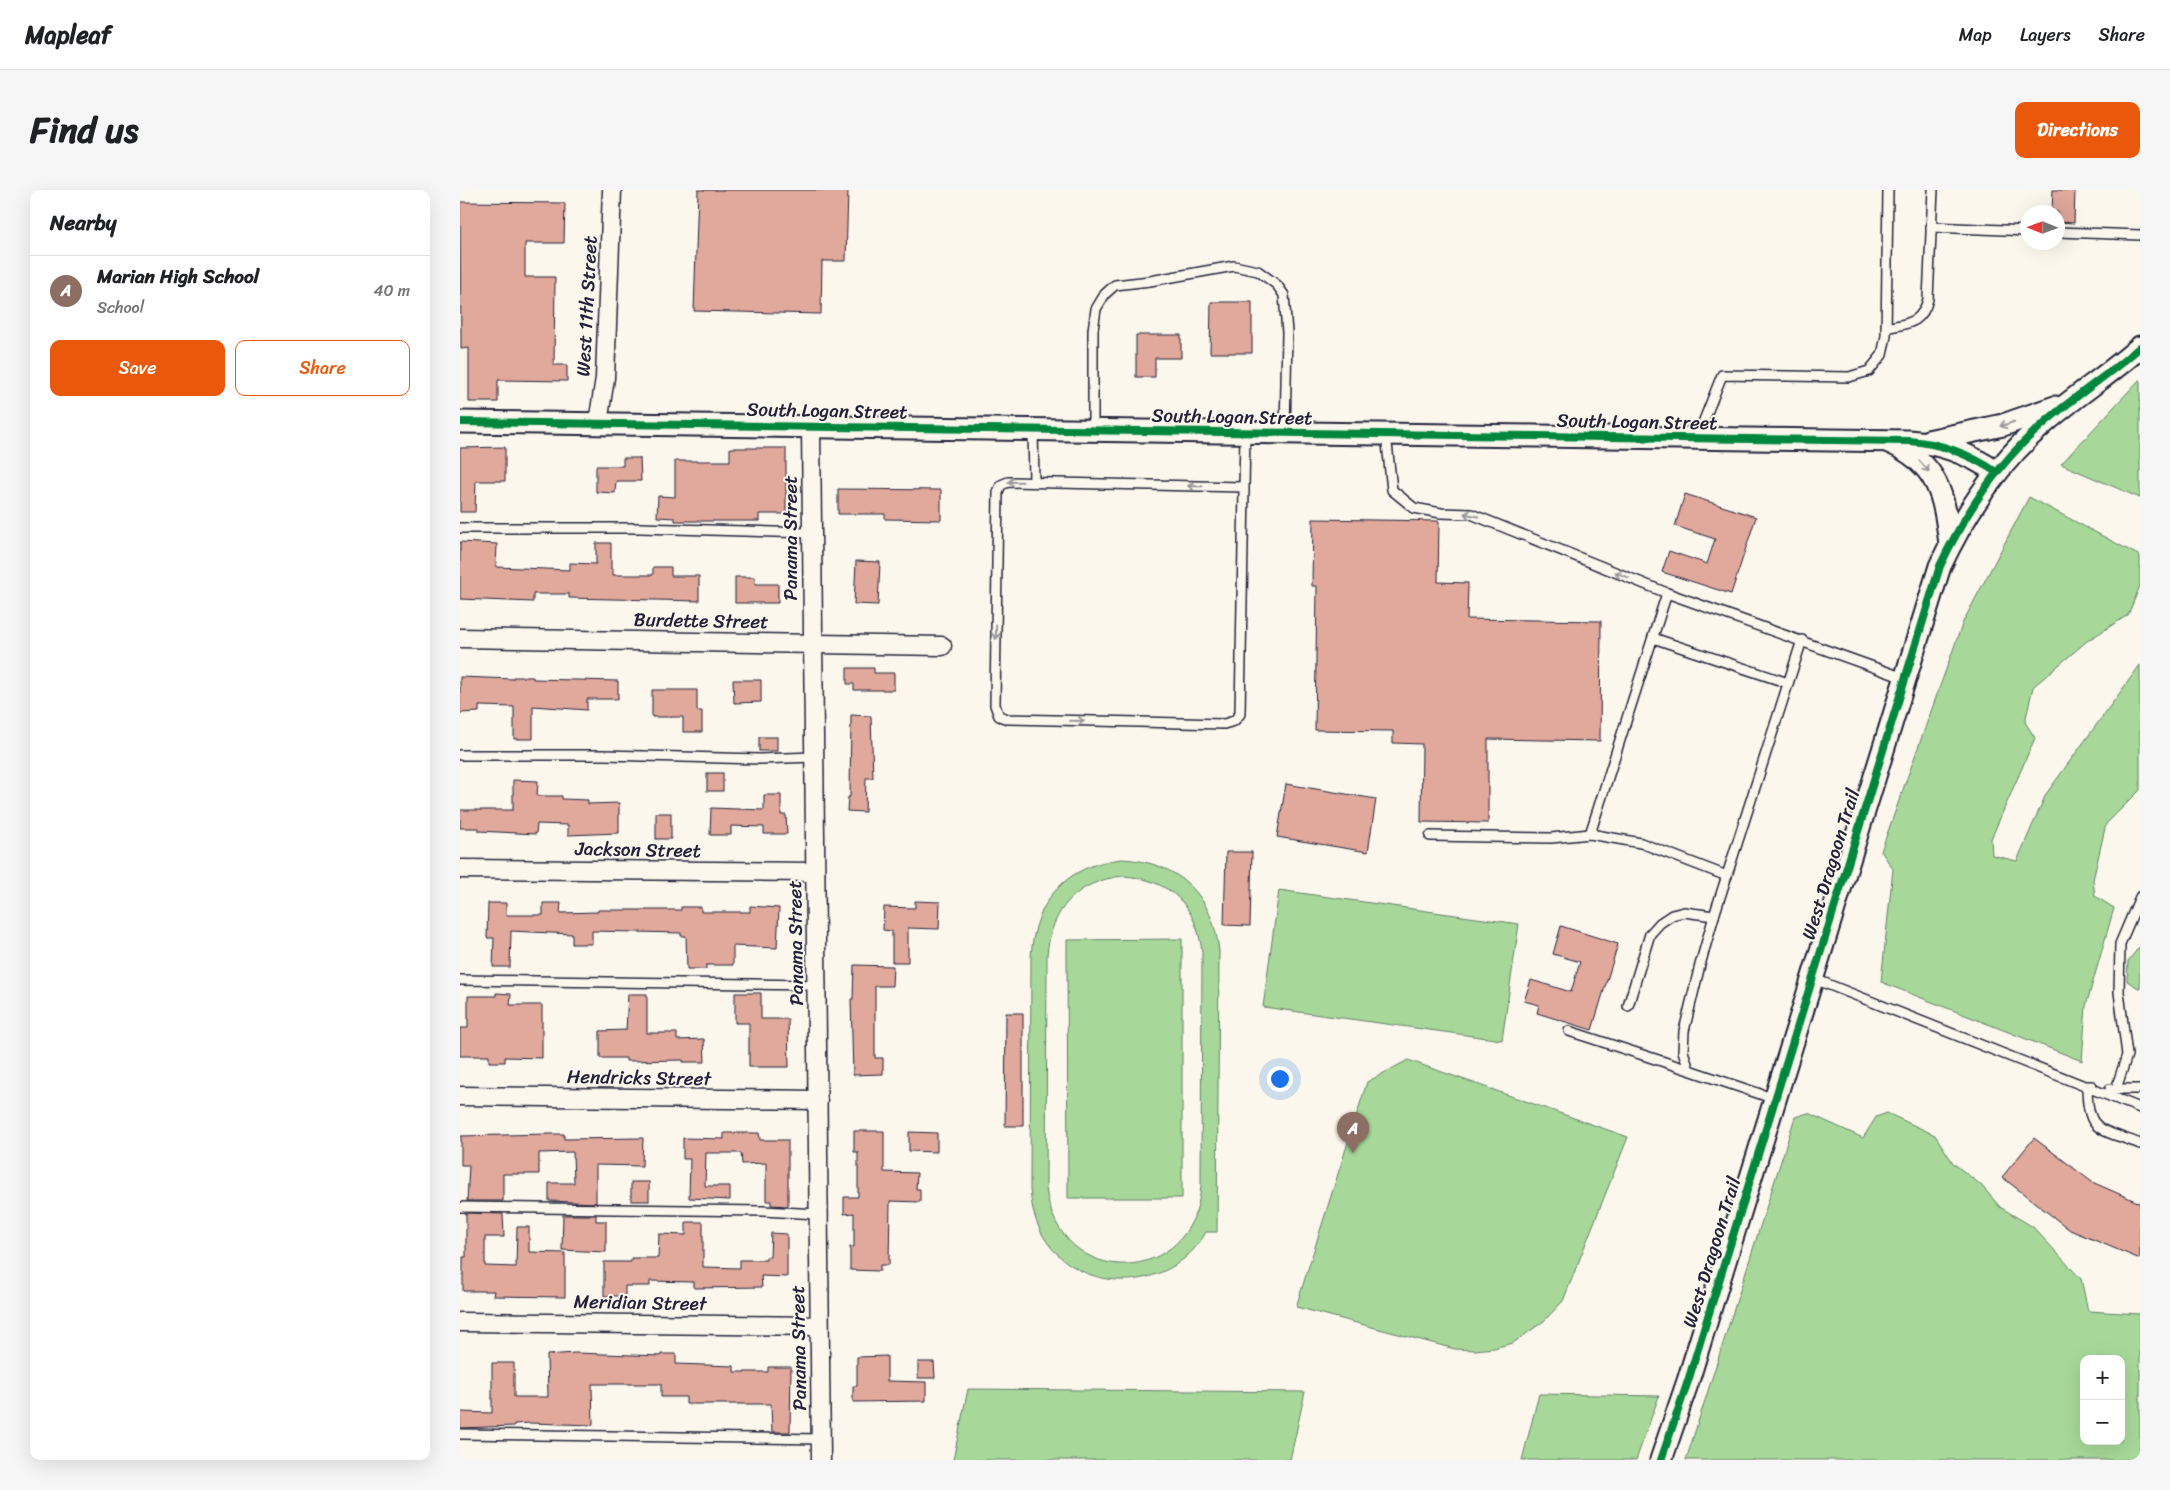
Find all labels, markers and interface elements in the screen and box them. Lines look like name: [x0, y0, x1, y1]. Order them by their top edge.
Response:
text: Mapleaf: [25, 14, 111, 56]
text: Map: [1959, 19, 1992, 51]
text: Layers: [2020, 19, 2071, 51]
text: Share: [2099, 19, 2145, 51]
text: Find us: [30, 99, 138, 161]
button: Directions: [2015, 102, 2140, 158]
text: Nearby: [50, 204, 116, 242]
north arrow: [2020, 205, 2065, 250]
street label: West 11th Street: [566, 235, 607, 377]
text: Marian High School: [97, 260, 259, 293]
text: A: [61, 276, 71, 305]
text: 40 m: [373, 276, 410, 305]
text: School: [97, 293, 144, 322]
button: Save: [50, 340, 225, 396]
button: Share: [235, 340, 410, 396]
street label: South Logan Street: [746, 393, 908, 428]
street label: South Logan Street: [1151, 399, 1313, 434]
street label: South Logan Street: [1556, 404, 1718, 439]
one-way arrow: [2000, 419, 2016, 429]
one-way arrow: [1919, 460, 1930, 473]
street label: Panama Street: [774, 475, 807, 601]
one-way arrow: [1008, 478, 1024, 487]
one-way arrow: [1187, 481, 1204, 491]
one-way arrow: [1464, 510, 1480, 519]
one-way arrow: [1615, 569, 1630, 579]
street label: Burdette Street: [633, 603, 769, 638]
one-way arrow: [991, 624, 1001, 640]
one-way arrow: [1068, 716, 1084, 725]
street label: West Dragoon Trail: [1792, 784, 1869, 944]
street label: Jackson Street: [574, 832, 701, 867]
street label: Panama Street: [778, 880, 813, 1006]
street label: Hendricks Street: [567, 1060, 713, 1095]
your location: [1267, 1066, 1293, 1092]
pin: A: [1337, 1112, 1369, 1153]
street label: West Dragoon Trail: [1673, 1172, 1750, 1332]
street label: Meridian Street: [573, 1285, 708, 1320]
street label: Panama Street: [781, 1285, 816, 1411]
map controls: [2080, 1355, 2125, 1445]
button: +: [2080, 1355, 2125, 1400]
button: −: [2080, 1400, 2125, 1445]

